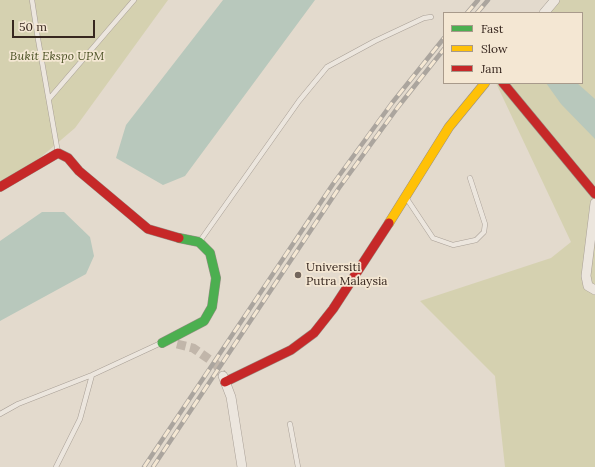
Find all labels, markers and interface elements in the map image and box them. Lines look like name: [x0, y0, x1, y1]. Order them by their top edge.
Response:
scale bar: [14, 12, 97, 38]
legend: [443, 12, 583, 84]
text: 50 m: [19, 19, 47, 34]
text: Fast: [481, 21, 504, 36]
text: Slow: [481, 41, 508, 56]
park label: Bukit Ekspo UPM: [10, 50, 104, 64]
text: Jam: [481, 61, 502, 76]
place label: Universiti Putra Malaysia: [306, 261, 388, 289]
marker: Universiti Putra Malaysia: [293, 270, 303, 280]

